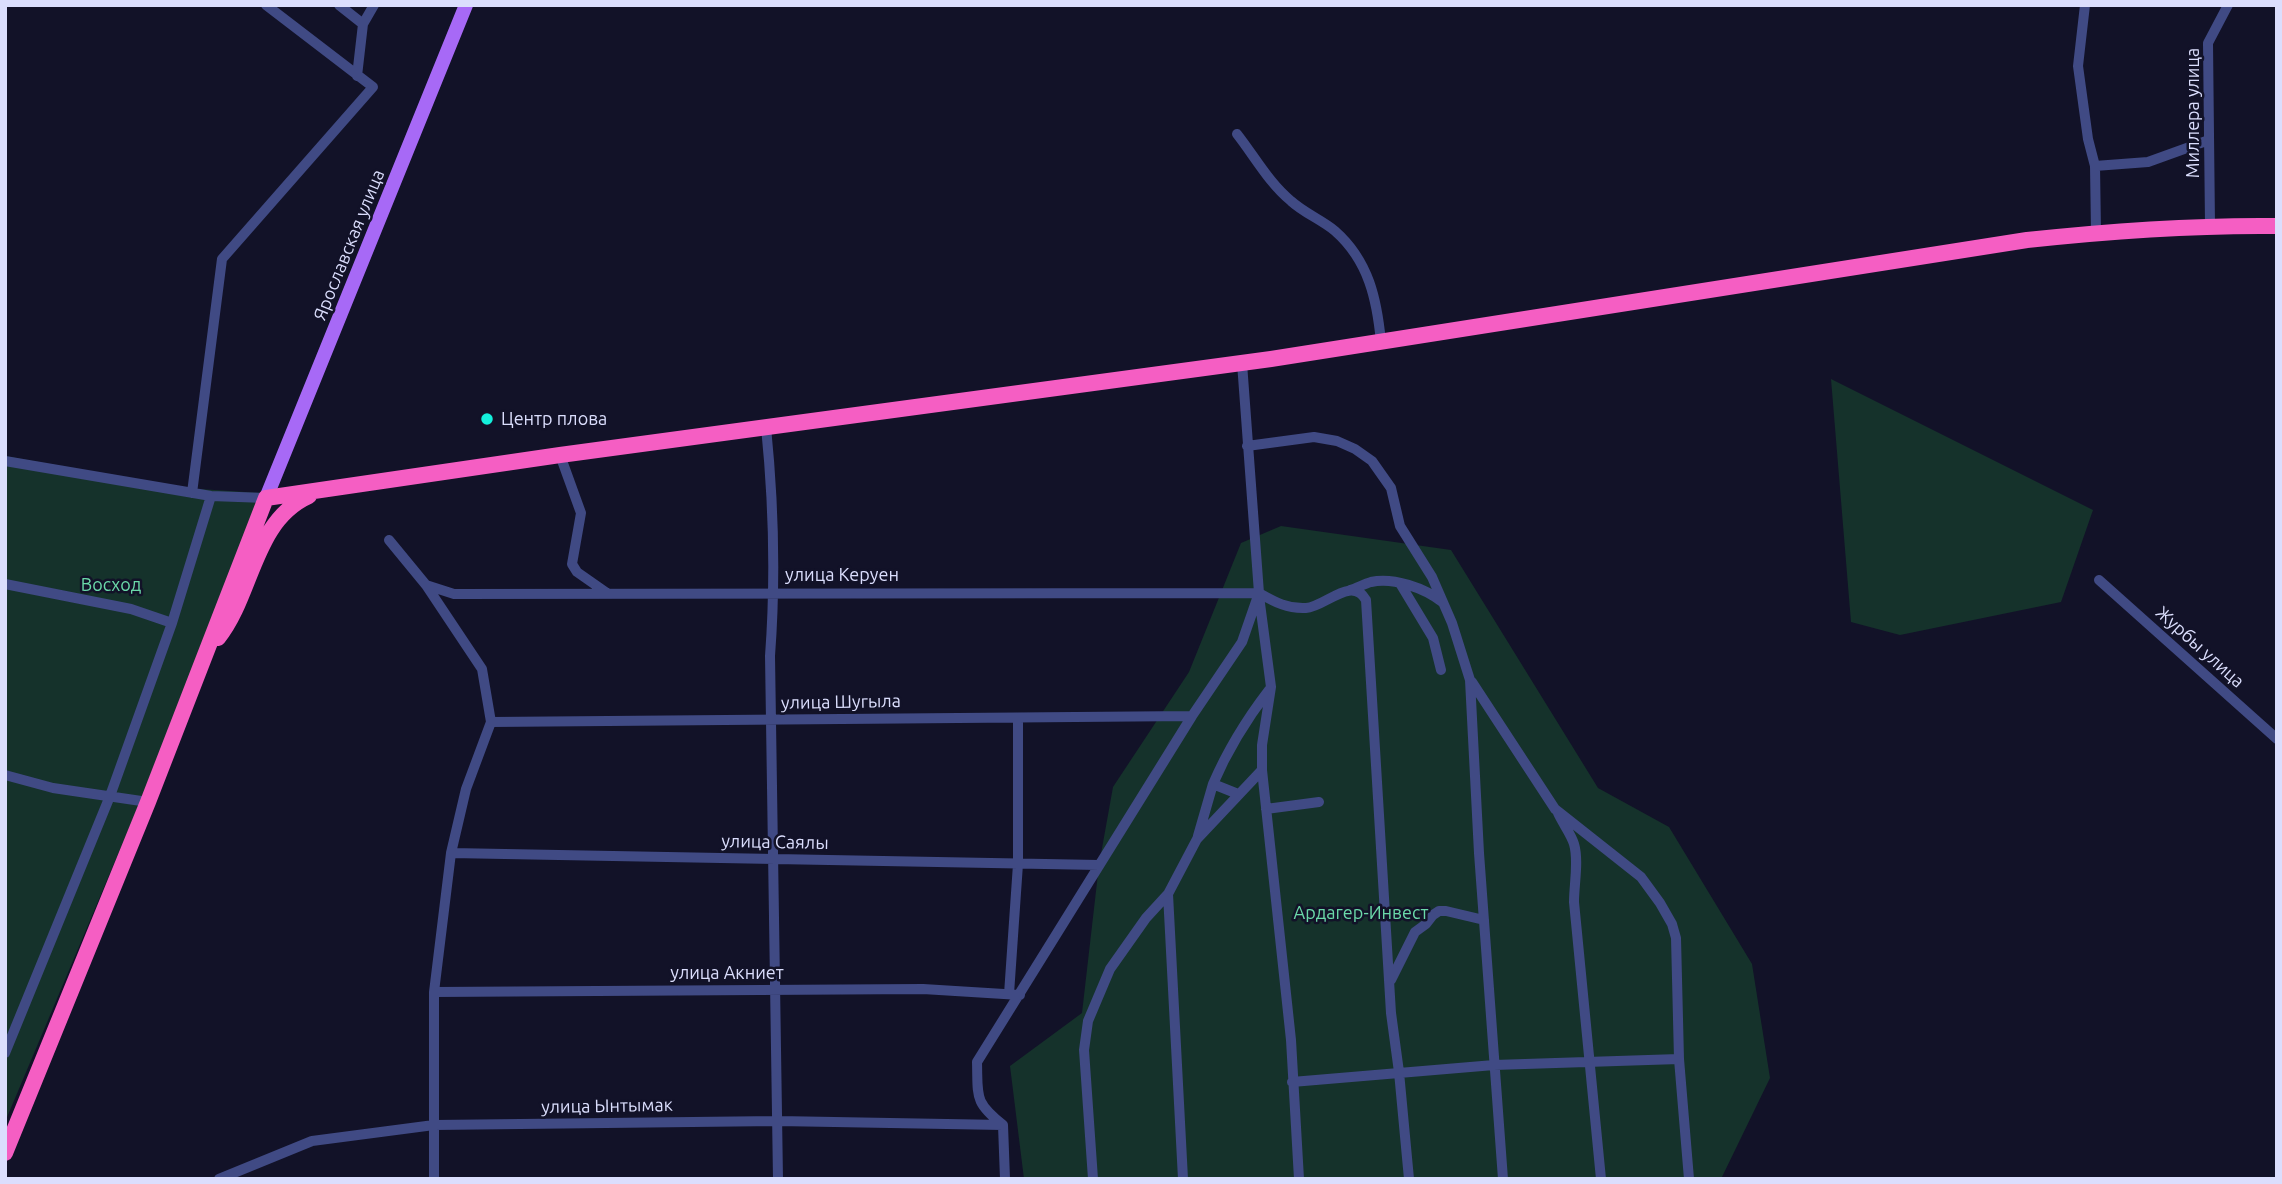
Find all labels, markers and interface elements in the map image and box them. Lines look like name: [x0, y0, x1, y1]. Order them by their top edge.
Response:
street label: Миллера улица: [2182, 48, 2204, 178]
street label: Ярославская улица: [309, 166, 389, 324]
place label: Центр плова: [501, 408, 607, 430]
marker: Центр плова: [479, 411, 495, 427]
street label: улица Керуен: [785, 564, 899, 586]
park label: Восход: [81, 574, 141, 596]
street label: Журбы улица: [2151, 602, 2249, 692]
street label: улица Шугыла: [781, 690, 901, 714]
street label: улица Саялы: [721, 830, 829, 854]
park label: Ардагер-Инвест: [1293, 902, 1429, 924]
street label: улица Акниет: [670, 962, 784, 984]
street label: улица Ынтымак: [541, 1094, 673, 1118]

